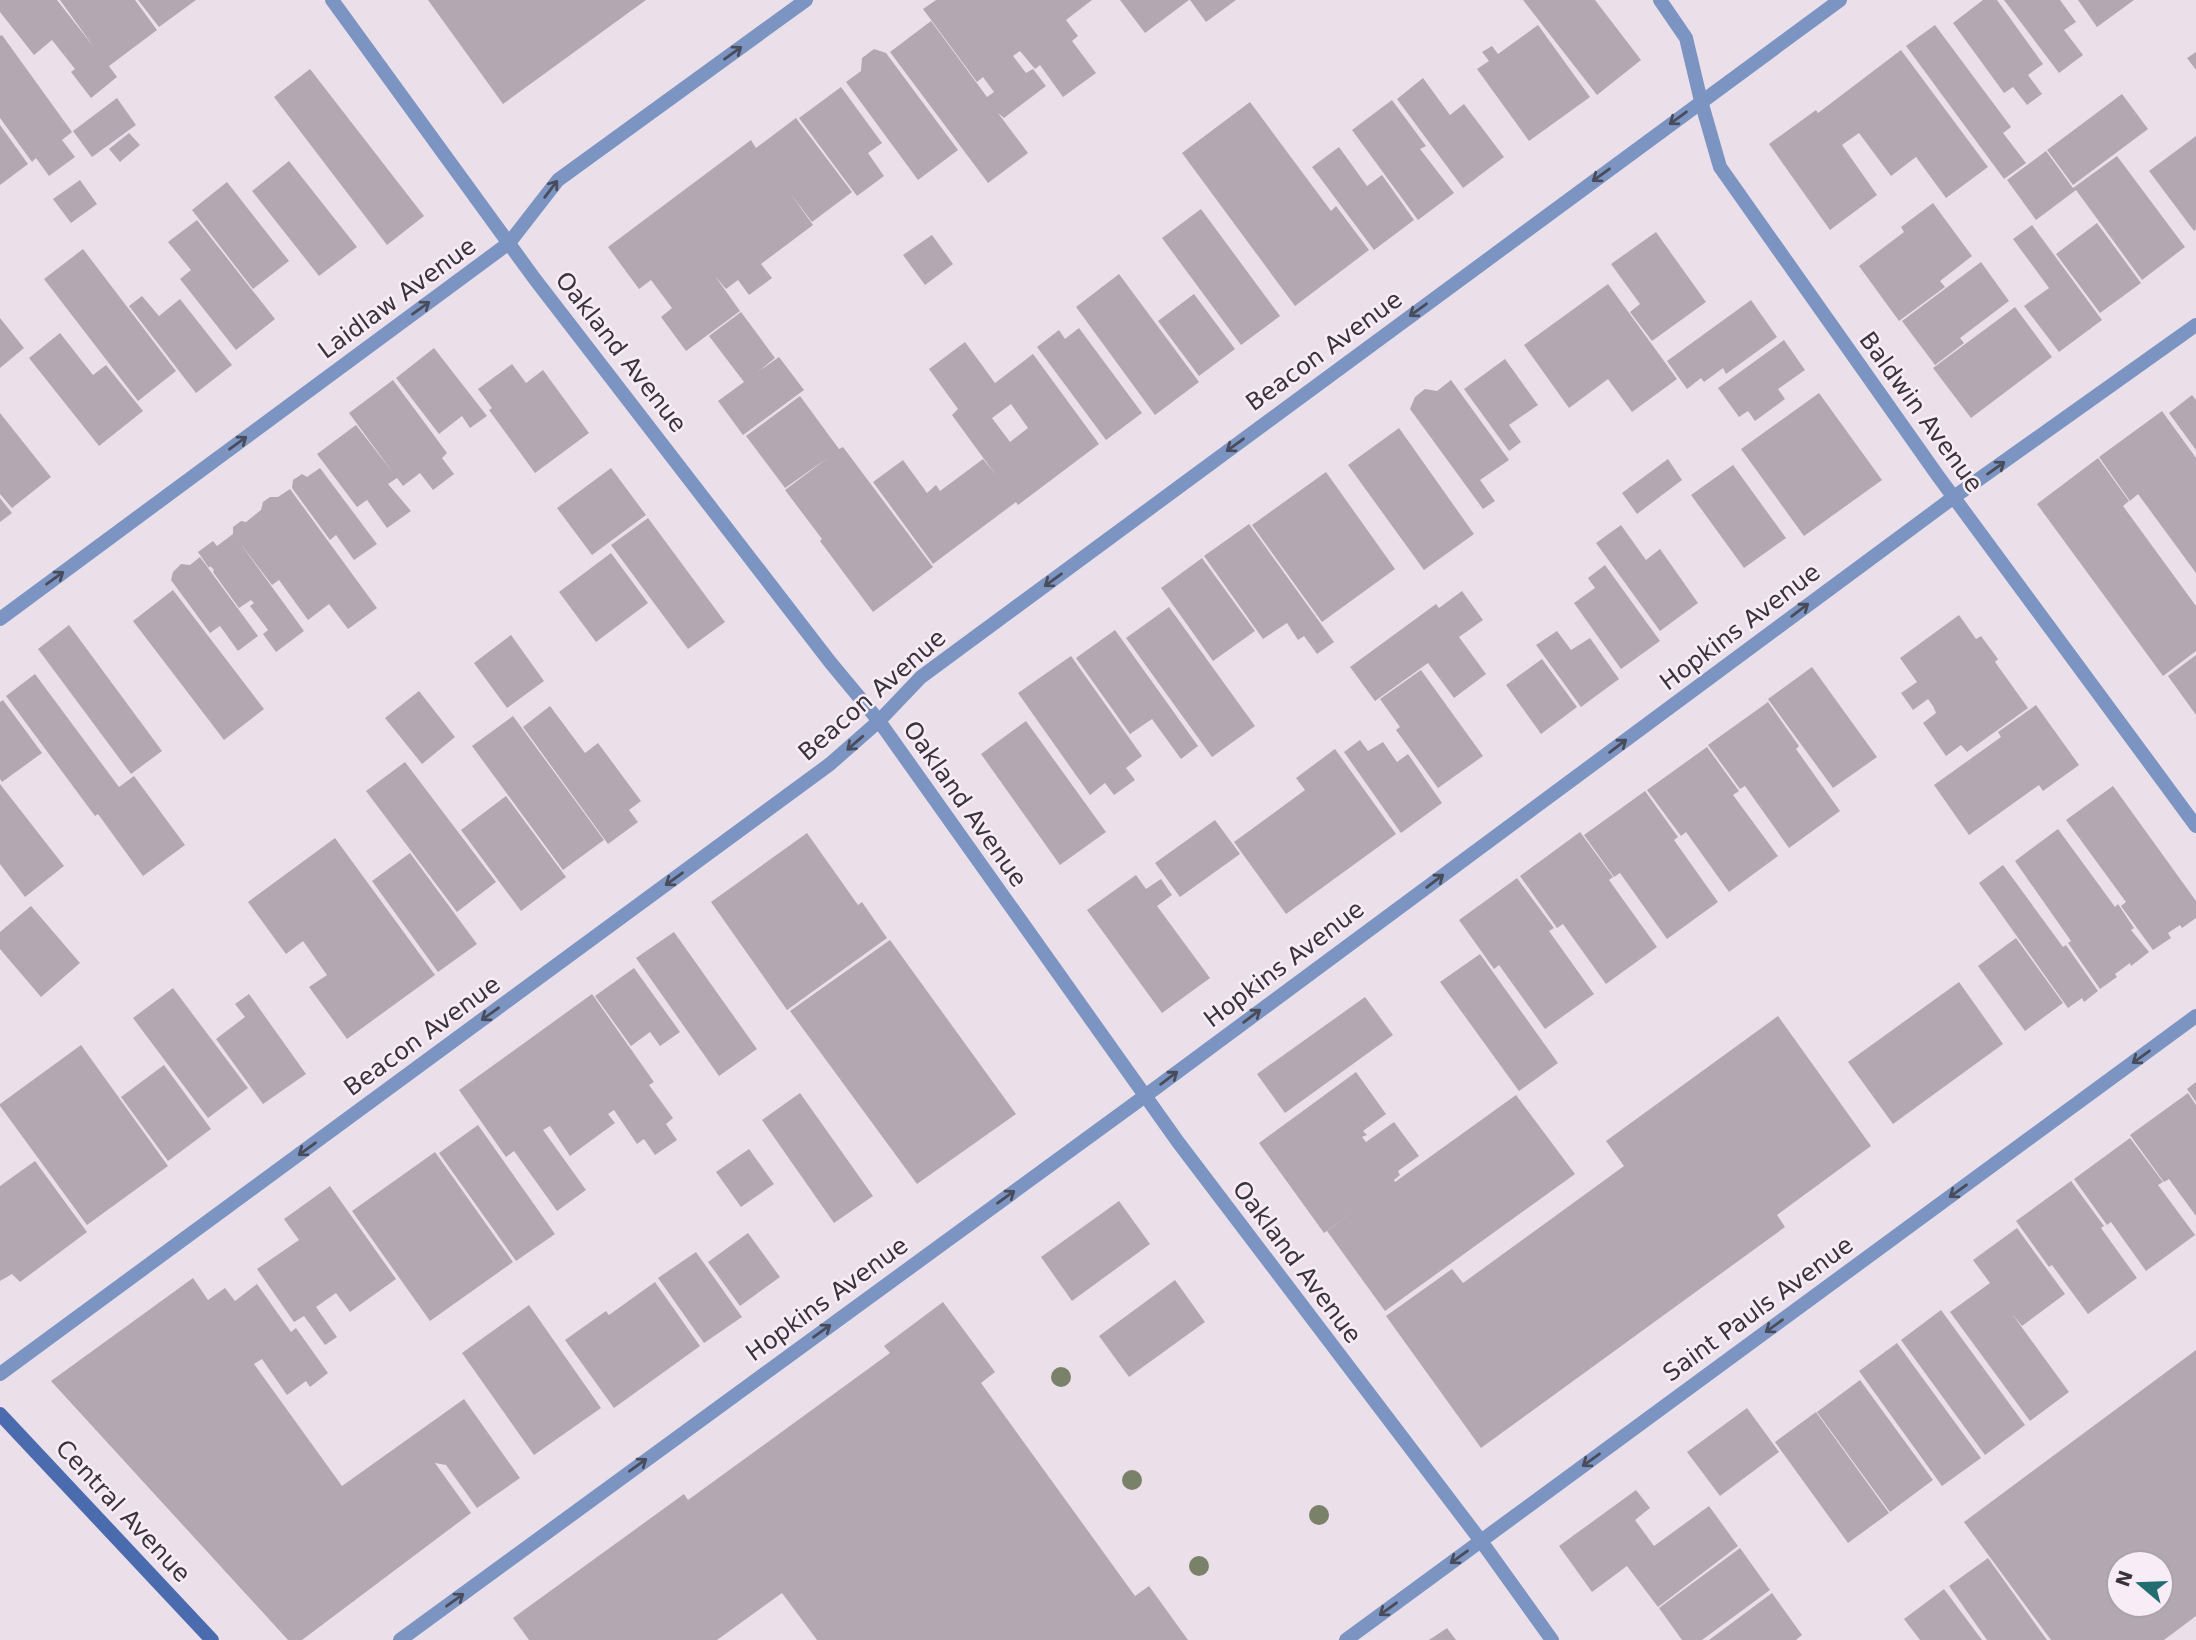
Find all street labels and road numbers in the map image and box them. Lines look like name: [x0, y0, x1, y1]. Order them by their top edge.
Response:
street label: Laidlaw Avenue: [313, 231, 481, 365]
street label: Oakland Avenue: [550, 266, 692, 438]
street label: Beacon Avenue: [1241, 285, 1407, 417]
street label: Baldwin Avenue: [1853, 326, 1989, 498]
street label: Hopkins Avenue: [1654, 558, 1826, 696]
street label: Beacon Avenue: [793, 623, 951, 767]
street label: Oakland Avenue: [897, 716, 1033, 892]
street label: Hopkins Avenue: [1198, 895, 1370, 1033]
street label: Beacon Avenue: [339, 970, 505, 1102]
street label: Oakland Avenue: [1227, 1175, 1367, 1349]
street label: Hopkins Avenue: [741, 1231, 913, 1367]
street label: Saint Pauls Avenue: [1657, 1231, 1859, 1387]
street label: Central Avenue: [50, 1434, 196, 1588]

